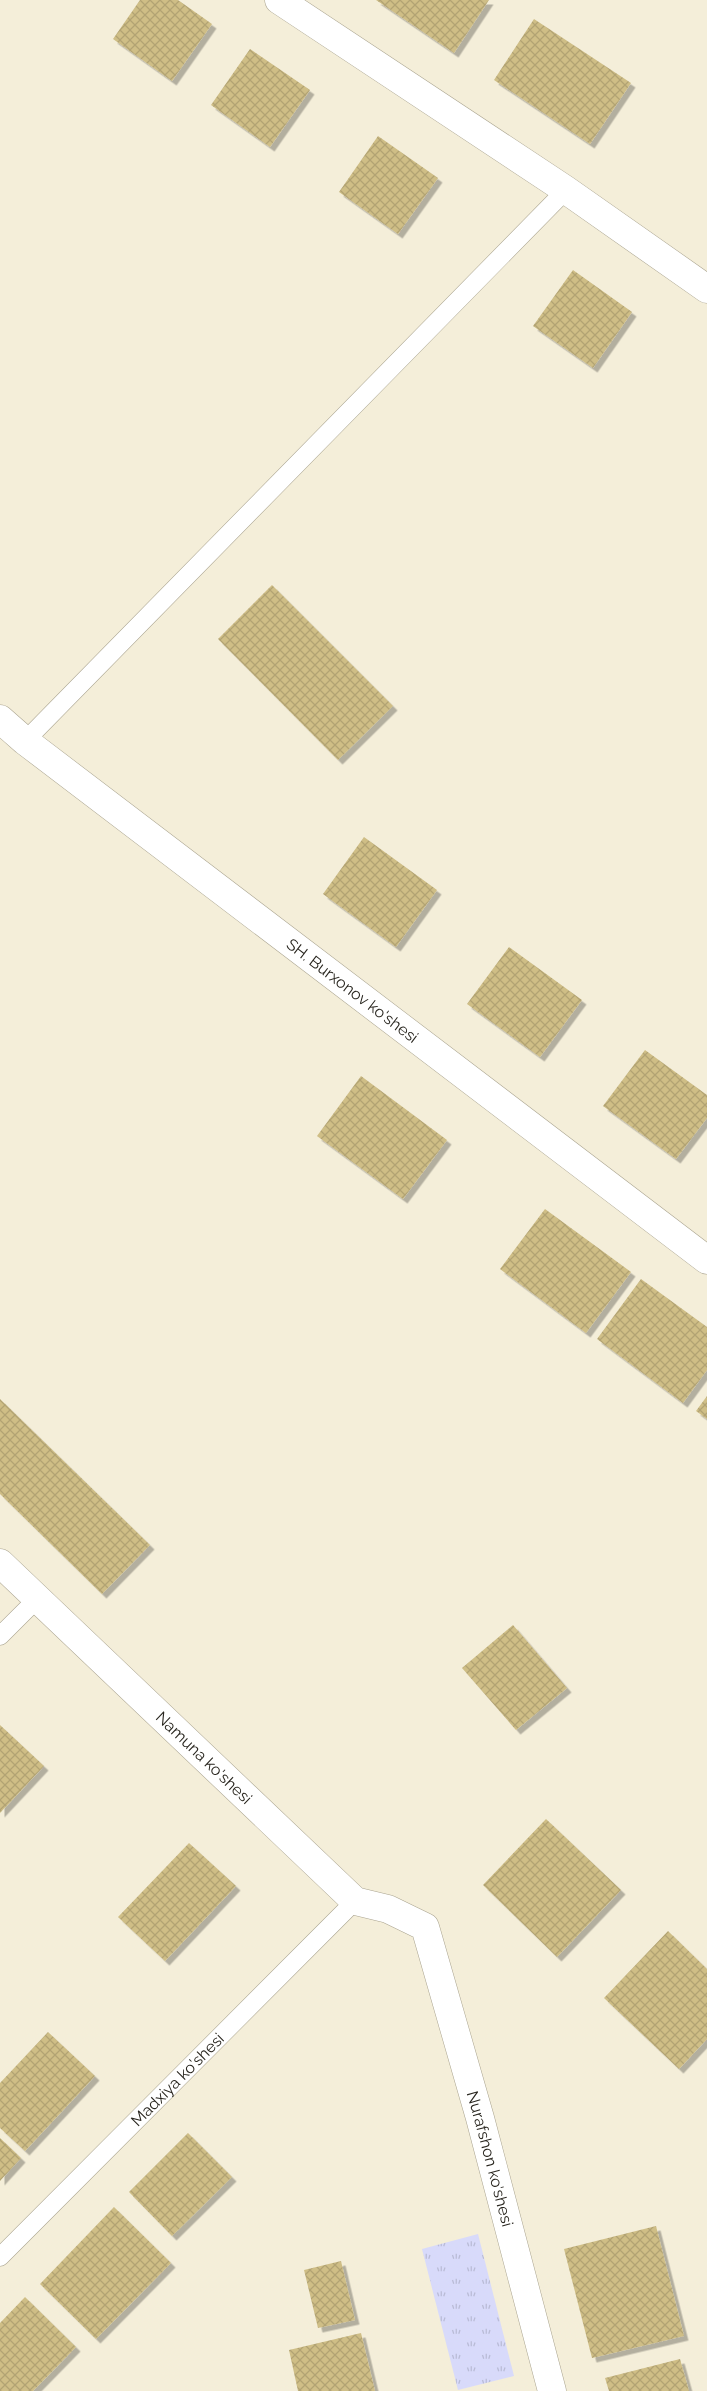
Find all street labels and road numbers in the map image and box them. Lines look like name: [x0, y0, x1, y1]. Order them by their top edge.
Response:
street label: SH. Burxonov ko'shesi: [283, 935, 422, 1047]
street label: Namuna ko'shesi: [152, 1708, 256, 1808]
street label: Madxiya ko'shesi: [127, 2029, 228, 2130]
street label: Nurafshon ko'shesi: [463, 2089, 517, 2229]

